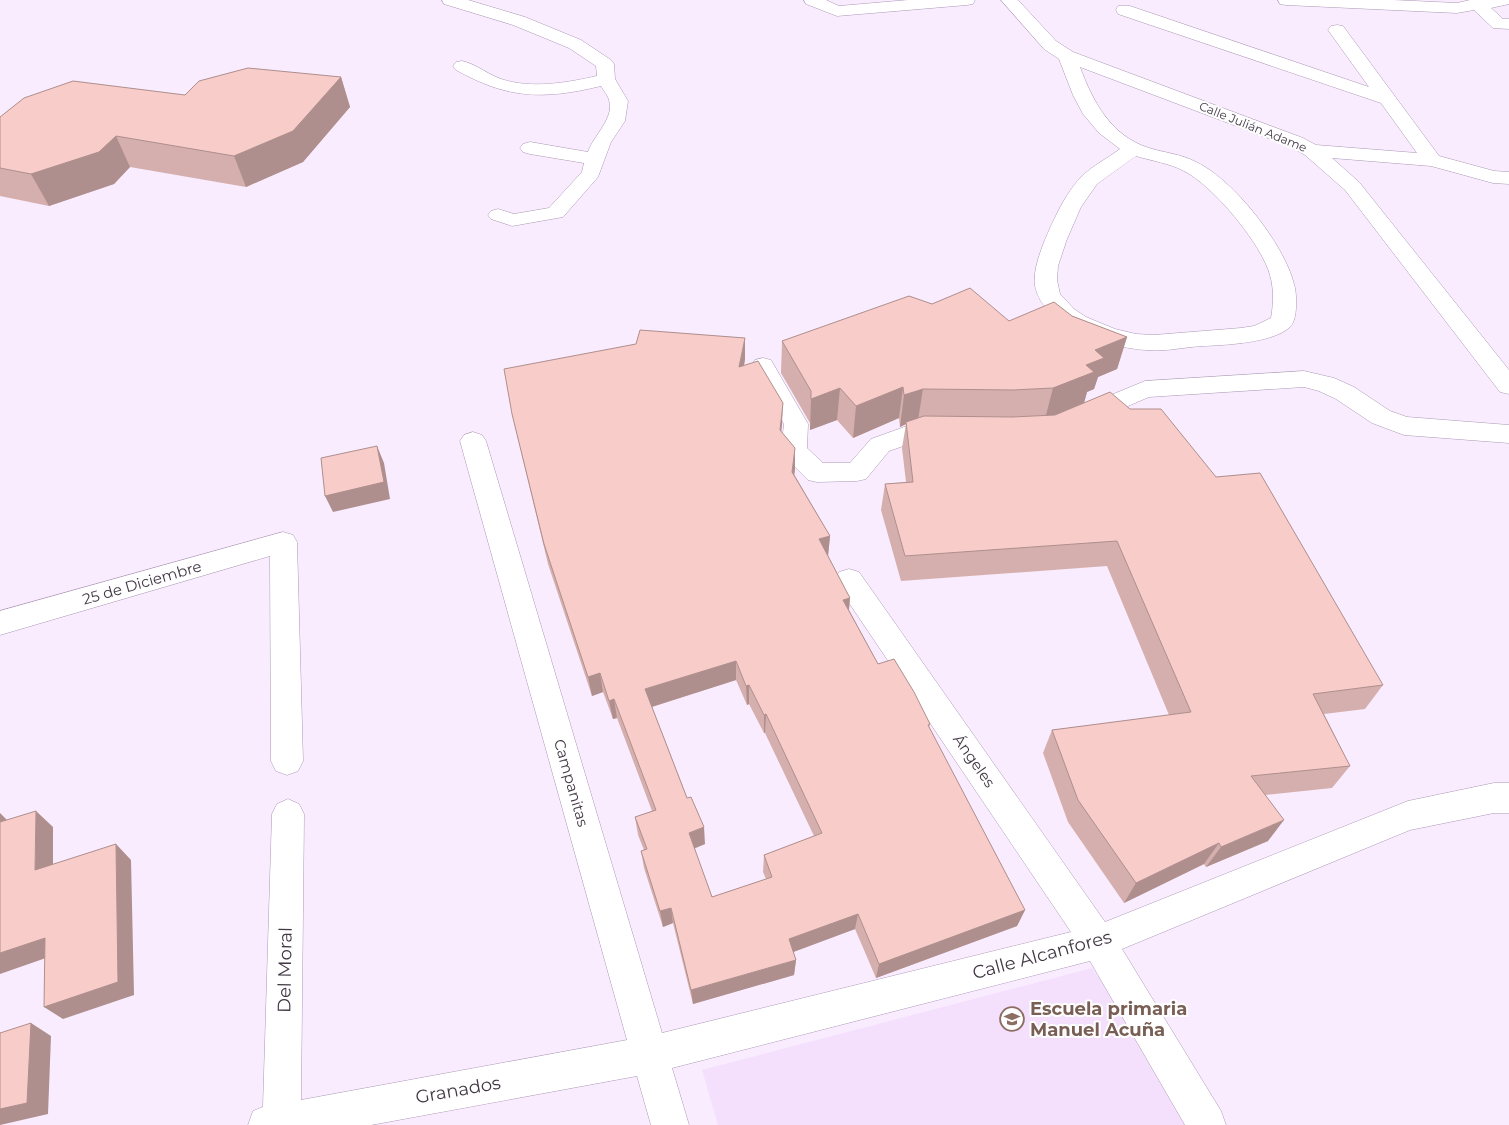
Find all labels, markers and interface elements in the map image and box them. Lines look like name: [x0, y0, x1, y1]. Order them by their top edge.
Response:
street label: Calle Julián Adame: [1197, 98, 1309, 155]
street label: 25 de Diciembre: [80, 556, 204, 609]
street label: Ángeles: [949, 730, 1000, 791]
street label: Campanitas: [550, 737, 593, 829]
street label: Calle Alcanfores: [970, 926, 1114, 984]
street label: Del Moral: [273, 927, 297, 1013]
place label: Escuela primaria Manuel Acuña: [1030, 998, 1187, 1041]
school or university icon: Escuela primaria Manuel Acuña: [999, 1006, 1025, 1032]
street label: Granados: [414, 1072, 503, 1108]

